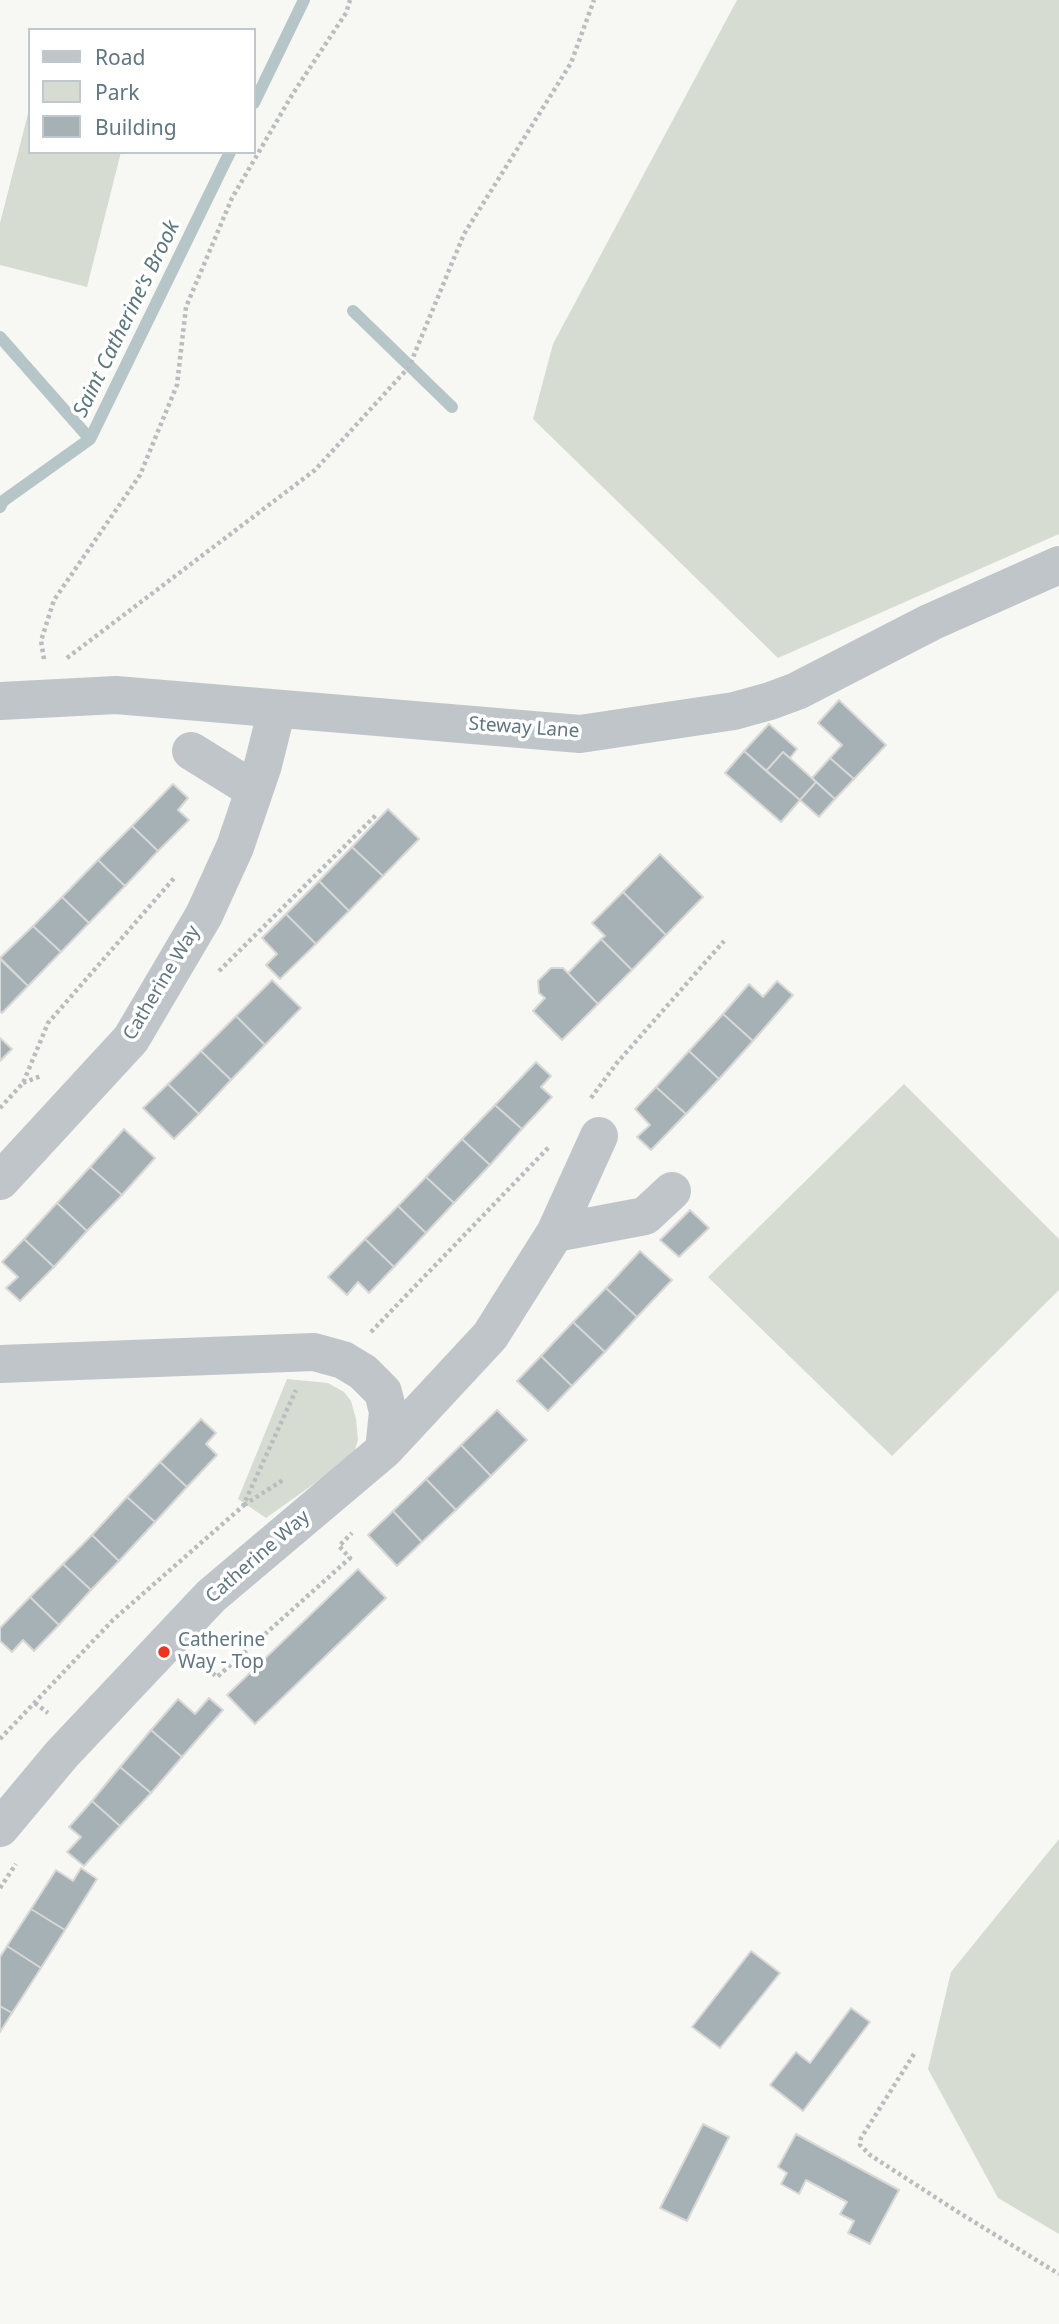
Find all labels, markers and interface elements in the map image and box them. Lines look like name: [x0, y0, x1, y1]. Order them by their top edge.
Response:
legend: [28, 28, 256, 154]
text: Road: [95, 43, 145, 71]
text: Park: [95, 78, 139, 106]
text: Building: [95, 113, 177, 141]
water label: Saint Catherine's Brook: [68, 217, 186, 421]
street label: Steway Lane: [468, 713, 580, 743]
street label: Catherine Way: [119, 922, 205, 1044]
street label: Catherine Way: [202, 1506, 314, 1608]
place label: Catherine Way - Top: [178, 1630, 265, 1674]
marker: Catherine Way - Top: [156, 1644, 172, 1660]

